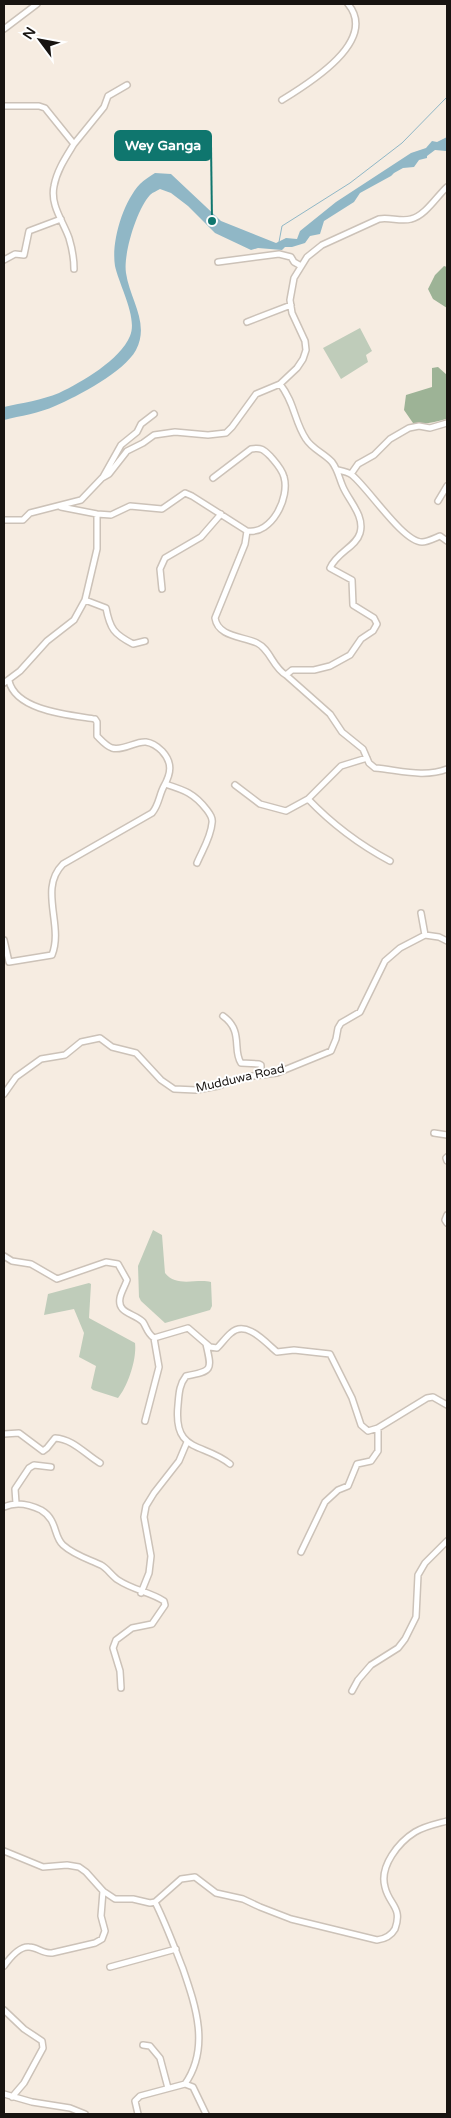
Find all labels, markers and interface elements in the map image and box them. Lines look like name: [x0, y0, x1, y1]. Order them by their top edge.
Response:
north arrow: [15, 15, 65, 65]
text: N: [19, 24, 40, 43]
callout: Wey Ganga: [115, 131, 211, 160]
text: Wey Ganga: [125, 137, 201, 154]
street label: Mudduwa Road: [194, 1061, 286, 1095]

